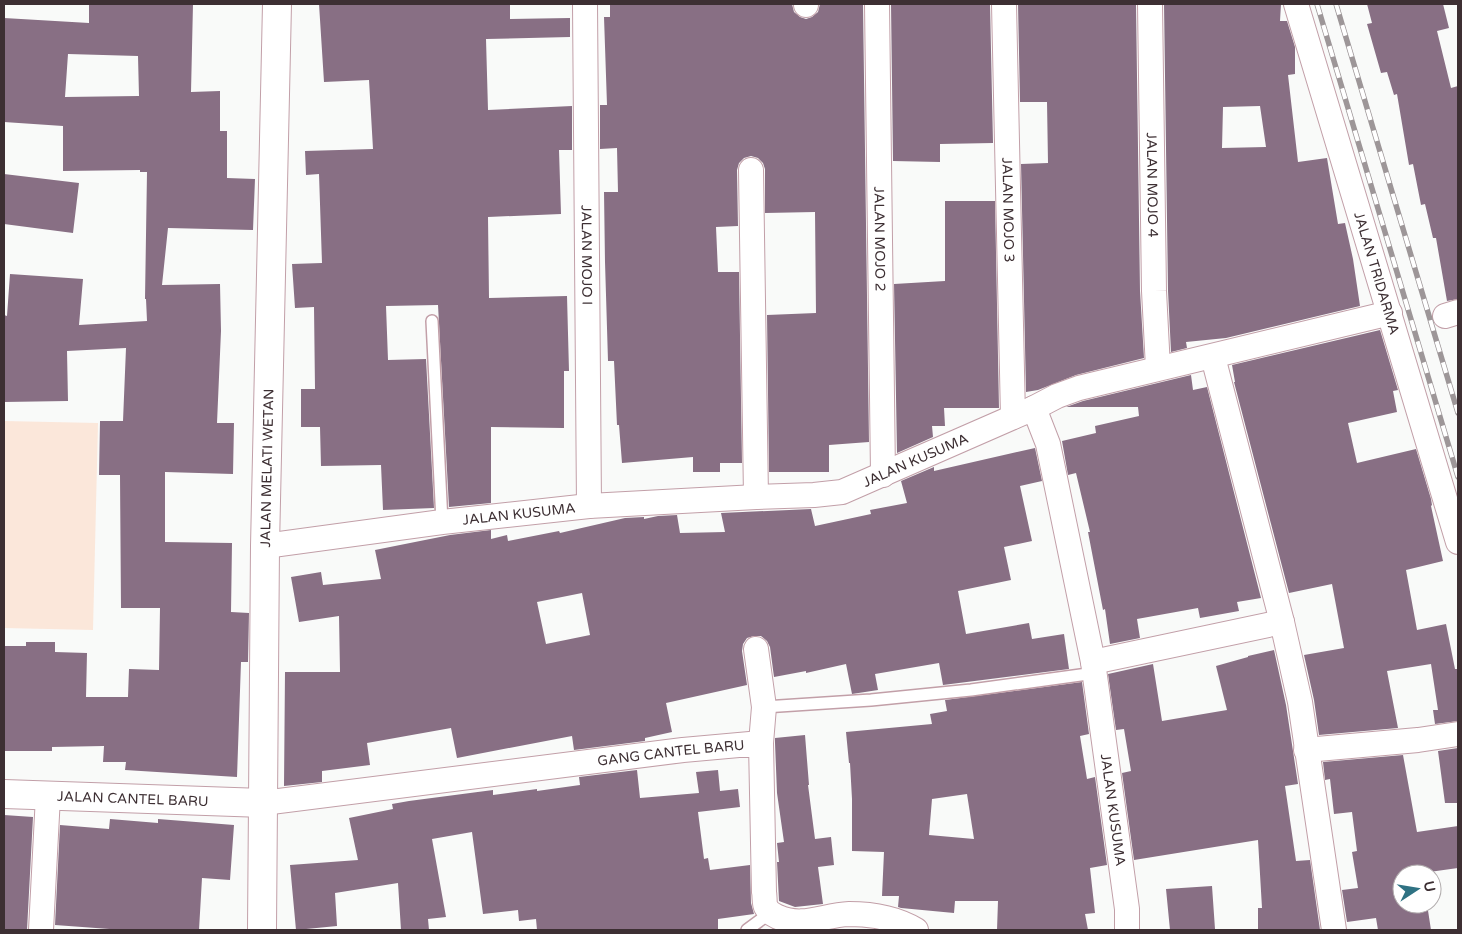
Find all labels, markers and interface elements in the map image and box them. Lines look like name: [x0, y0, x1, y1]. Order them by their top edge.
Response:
street label: JALAN MOJO 4: [1143, 132, 1162, 238]
street label: JALAN MOJO 3: [999, 157, 1018, 263]
street label: JALAN MOJO 2: [871, 186, 889, 292]
street label: JALAN MOJO I: [578, 205, 596, 305]
street label: JALAN TRIDARMA: [1351, 210, 1404, 336]
street label: JALAN MELATI WETAN: [256, 389, 277, 548]
street label: JALAN KUSUMA: [860, 429, 971, 490]
street label: JALAN KUSUMA: [462, 499, 576, 528]
street label: GANG CANTEL BARU: [596, 736, 745, 769]
street label: JALAN KUSUMA: [1097, 753, 1130, 867]
street label: JALAN CANTEL BARU: [57, 787, 209, 810]
north arrow: [1392, 864, 1442, 914]
text: U: [1420, 879, 1439, 893]

